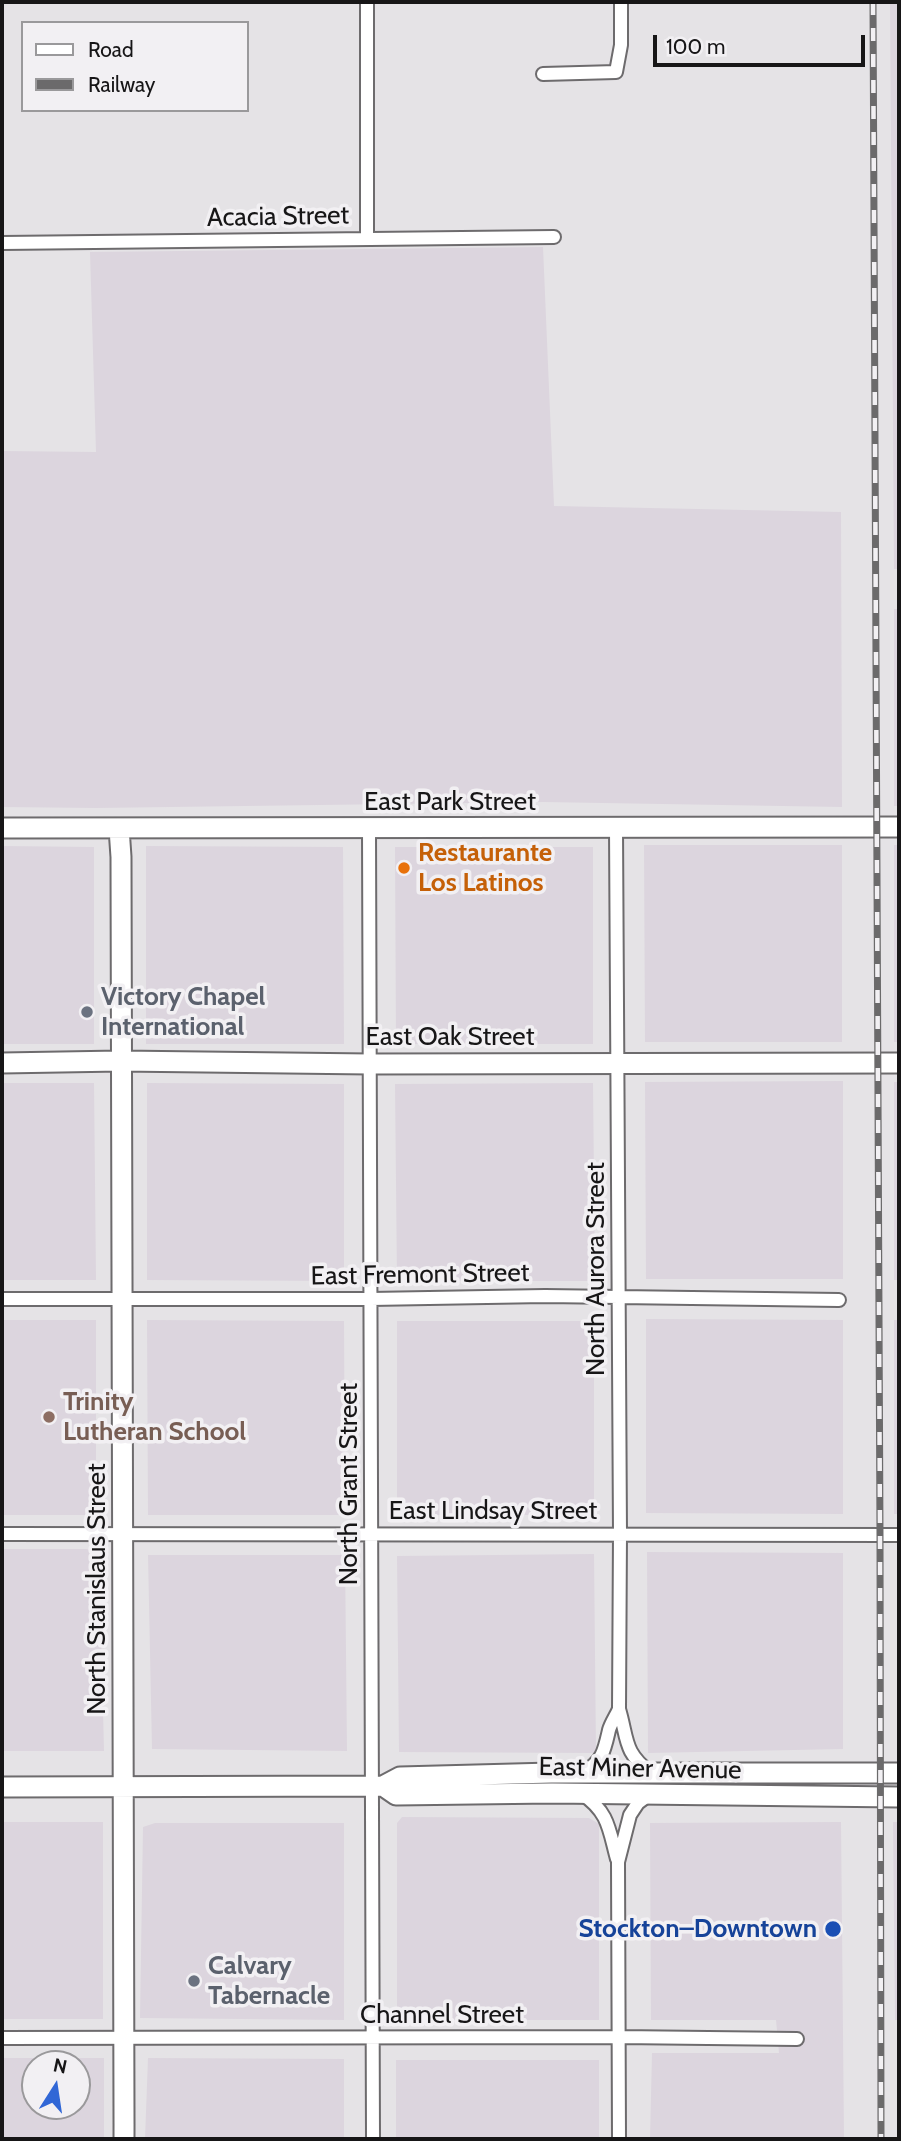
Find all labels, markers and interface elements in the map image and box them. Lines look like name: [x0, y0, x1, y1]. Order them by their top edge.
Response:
legend: [21, 21, 248, 112]
scale bar: [656, 21, 868, 65]
text: 100 m: [666, 34, 725, 59]
text: Road: [88, 37, 134, 62]
text: Railway: [88, 72, 155, 97]
street label: Acacia Street: [206, 200, 350, 234]
street label: East Park Street: [364, 786, 536, 818]
place label: Restaurante Los Latinos: [418, 837, 552, 898]
marker: Restaurante Los Latinos: [396, 860, 412, 876]
place label: Victory Chapel International: [101, 981, 265, 1042]
marker: Victory Chapel International: [79, 1004, 95, 1020]
street label: East Oak Street: [366, 1021, 534, 1053]
street label: North Aurora Street: [580, 1162, 612, 1376]
street label: East Fremont Street: [310, 1257, 530, 1293]
street label: North Grant Street: [333, 1383, 365, 1585]
place label: Trinity Lutheran School: [63, 1386, 246, 1448]
marker: Trinity Lutheran School: [41, 1409, 57, 1425]
street label: North Stanislaus Street: [81, 1463, 113, 1715]
street label: East Lindsay Street: [389, 1495, 597, 1527]
street label: East Miner Avenue: [538, 1752, 742, 1786]
place label: Stockton–Downtown: [578, 1913, 817, 1945]
marker: Stockton–Downtown: [823, 1919, 843, 1939]
place label: Calvary Tabernacle: [208, 1950, 330, 2011]
marker: Calvary Tabernacle: [186, 1973, 202, 1989]
street label: Channel Street: [360, 1999, 524, 2031]
north arrow: [21, 2050, 91, 2120]
text: N: [51, 2053, 69, 2079]

